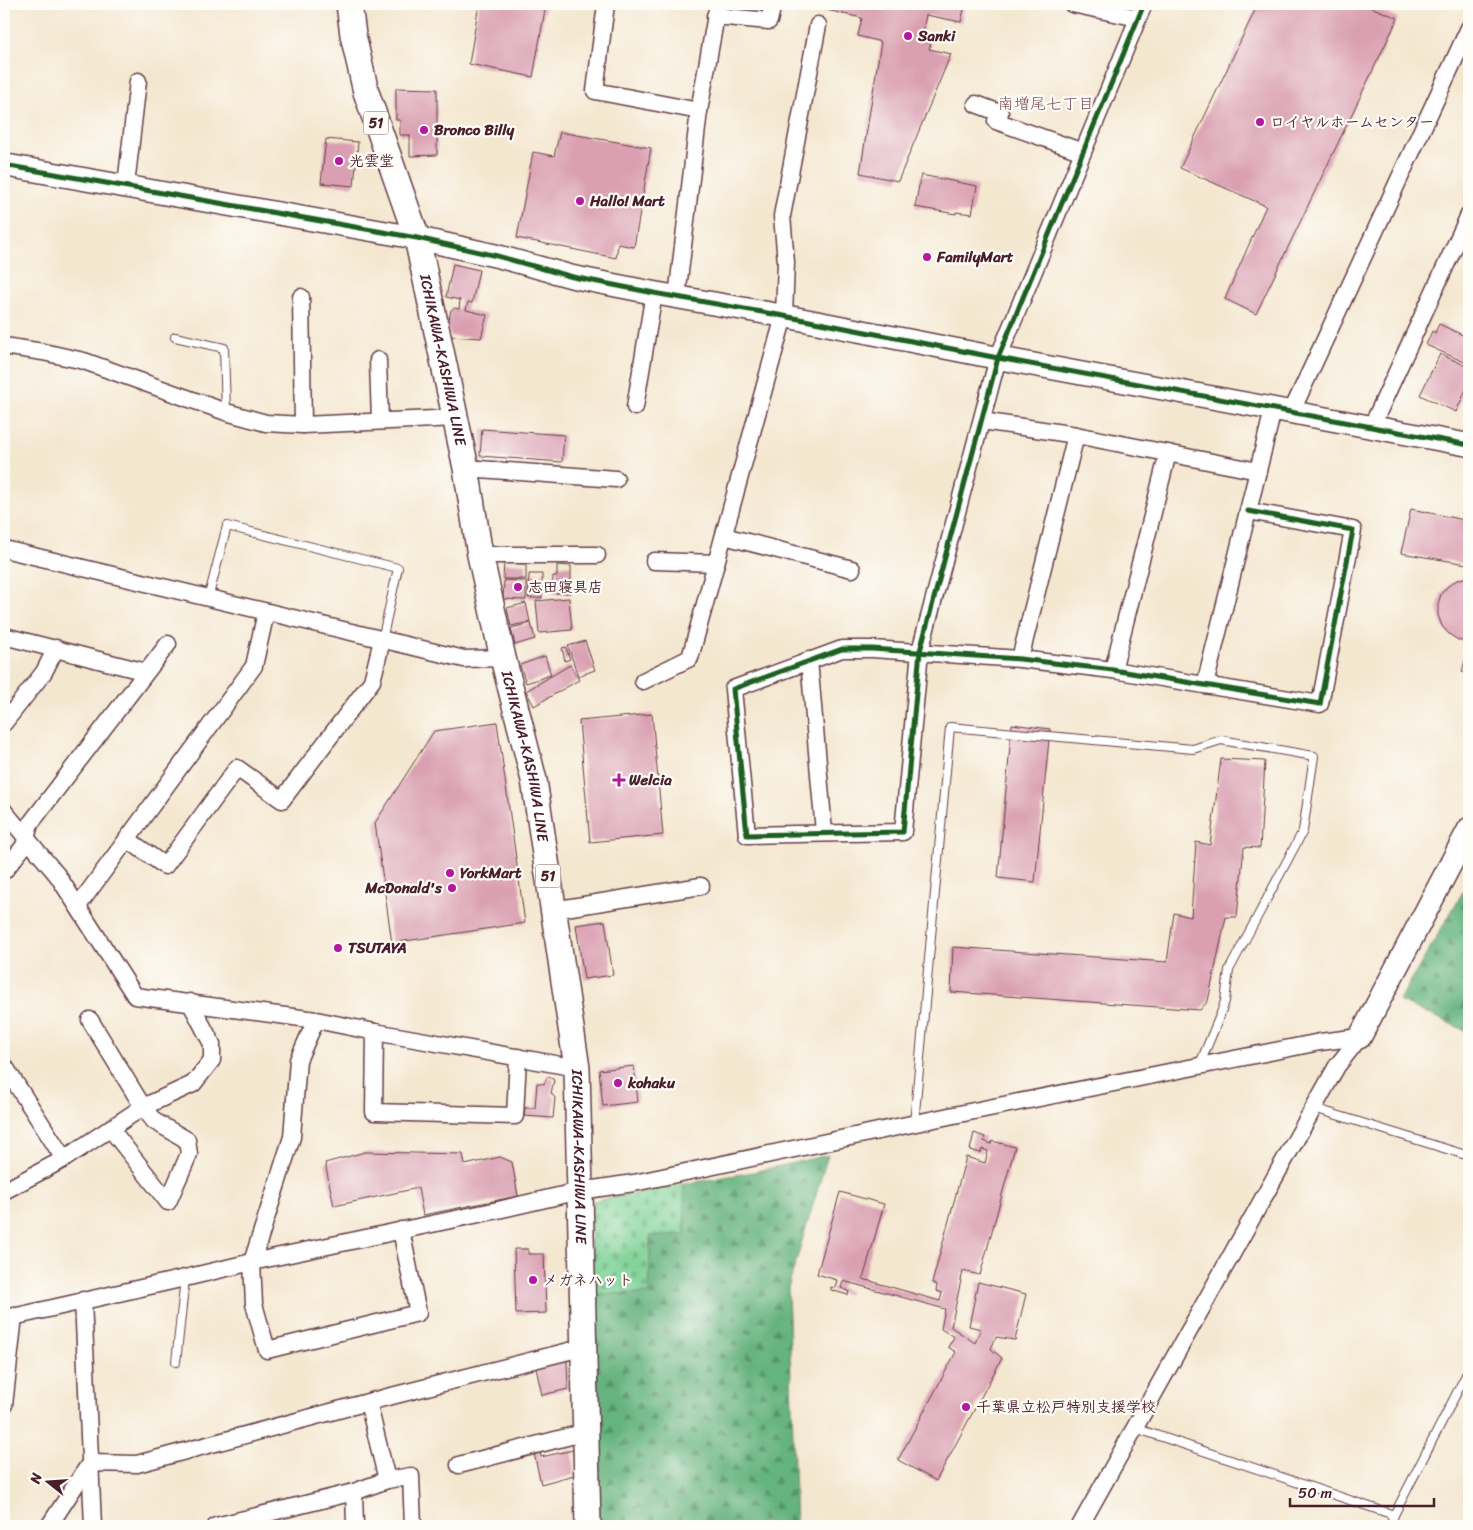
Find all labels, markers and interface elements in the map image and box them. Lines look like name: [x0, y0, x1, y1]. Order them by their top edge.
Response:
place label: Sanki: [917, 23, 956, 49]
marker: Sanki: [902, 30, 914, 42]
district label: 南増尾七丁目: [998, 89, 1094, 118]
place label: ロイヤルホームセンター: [1270, 109, 1434, 135]
road number: 51: [364, 112, 388, 134]
marker: ロイヤルホームセンター: [1254, 116, 1266, 128]
place label: Bronco Billy: [434, 117, 514, 143]
marker: Bronco Billy: [418, 124, 430, 136]
place label: 光雲堂: [349, 148, 394, 174]
marker: 光雲堂: [333, 155, 345, 167]
place label: Hallo! Mart: [589, 188, 665, 214]
marker: Hallo! Mart: [574, 195, 586, 207]
place label: FamilyMart: [936, 244, 1014, 270]
marker: FamilyMart: [921, 251, 933, 263]
street label: ICHIKAWA-KASHIWA LINE: [412, 271, 474, 450]
place label: 志田寝具店: [528, 574, 603, 600]
marker: 志田寝具店: [512, 581, 524, 593]
street label: ICHIKAWA-KASHIWA LINE: [493, 667, 556, 845]
place label: Welcia: [629, 767, 672, 793]
marker: Welcia: [613, 774, 625, 786]
place label: YorkMart: [460, 860, 522, 886]
road number: 51: [536, 864, 560, 888]
marker: YorkMart: [444, 867, 456, 879]
place label: McDonald's: [364, 875, 443, 901]
marker: McDonald's: [446, 882, 458, 894]
place label: TSUTAYA: [348, 935, 407, 961]
marker: TSUTAYA: [332, 942, 344, 954]
street label: ICHIKAWA-KASHIWA LINE: [564, 1068, 594, 1246]
place label: kohaku: [627, 1070, 676, 1096]
marker: kohaku: [612, 1077, 624, 1089]
place label: メガネハット: [543, 1267, 633, 1293]
marker: メガネハット: [527, 1274, 539, 1286]
place label: 千葉県立松戸特別支援学校: [976, 1394, 1156, 1420]
marker: 千葉県立松戸特別支援学校: [960, 1401, 972, 1413]
north arrow: [22, 1458, 72, 1508]
text: N: [22, 1470, 50, 1488]
scale bar: [1290, 1475, 1434, 1507]
text: 50 m: [1298, 1480, 1333, 1506]

